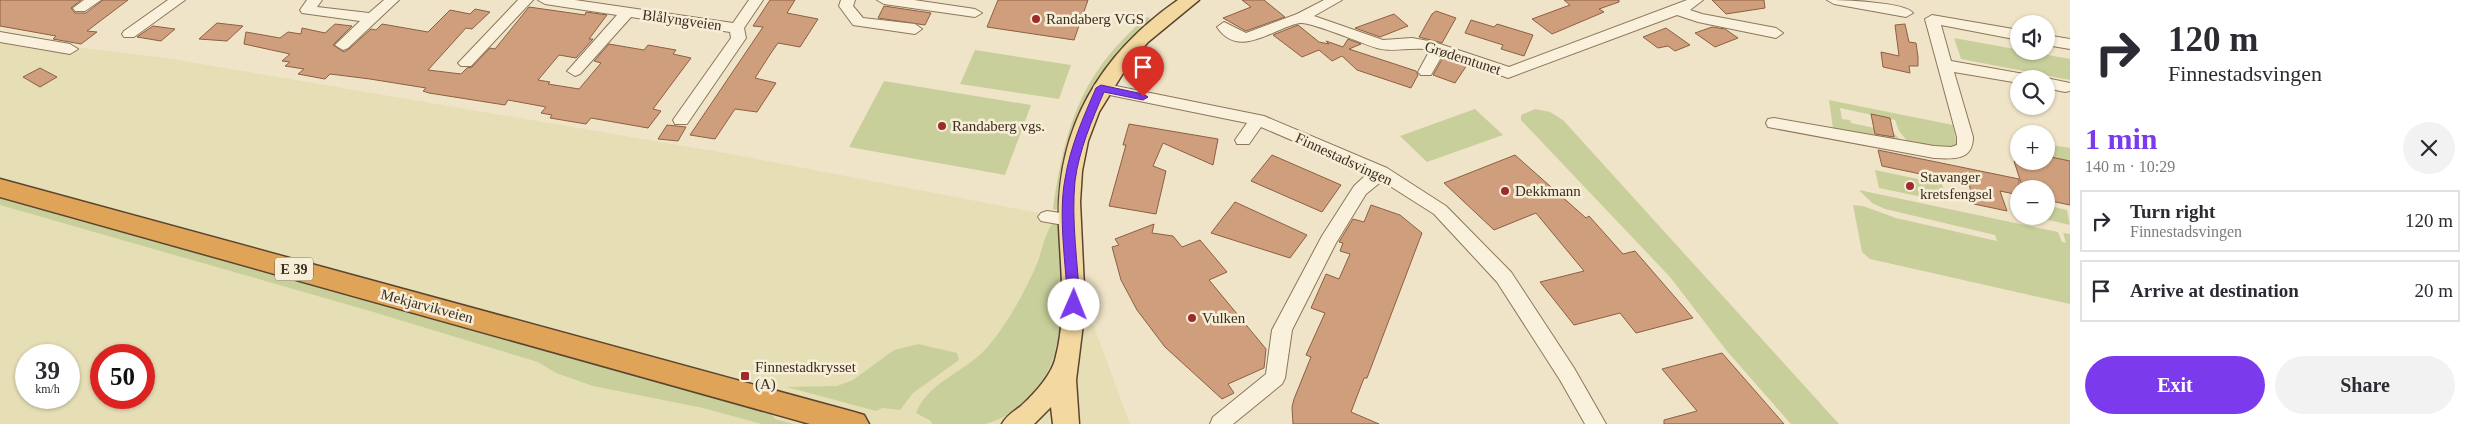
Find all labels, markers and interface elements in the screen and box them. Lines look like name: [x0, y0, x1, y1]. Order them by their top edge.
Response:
street label: Blålyngveien: [641, 7, 723, 34]
place label: Randaberg VGS: [1046, 11, 1144, 27]
marker: Randaberg VGS: [1030, 13, 1042, 25]
map controls: [2010, 15, 2055, 225]
button: sound: [2010, 15, 2055, 60]
icon: right: [2085, 20, 2150, 85]
text: 120 m: [2168, 20, 2258, 59]
street label: Grødemtunet: [1423, 38, 1504, 78]
pin: [1122, 46, 1164, 97]
icon: arrive: [1129, 53, 1157, 81]
text: Finnestadsvingen: [2168, 61, 2322, 86]
button: search: [2010, 70, 2055, 115]
place label: Randaberg vgs.: [952, 118, 1045, 134]
marker: Randaberg vgs.: [936, 120, 948, 132]
text: 1 min: [2085, 122, 2158, 155]
button: close: [2403, 122, 2455, 174]
button: +: [2010, 125, 2055, 170]
street label: Finnestadsvingen: [1293, 130, 1395, 189]
text: 140 m · 10:29: [2085, 158, 2175, 175]
place label: Stavanger kretsfengsel: [1920, 169, 1992, 202]
marker: Stavanger kretsfengsel: [1904, 180, 1916, 192]
button: −: [2010, 180, 2055, 225]
place label: Dekkmann: [1515, 183, 1581, 199]
marker: Dekkmann: [1499, 185, 1511, 197]
text: Turn right: [2130, 201, 2215, 222]
icon: right: [2087, 207, 2115, 235]
text: 120 m: [2405, 210, 2453, 231]
text: Finnestadsvingen: [2130, 223, 2242, 240]
road number: E 39: [275, 258, 313, 280]
icon: arrive: [2087, 277, 2115, 305]
position arrow: [1047, 278, 1099, 330]
text: Arrive at destination: [2130, 280, 2299, 301]
text: 20 m: [2414, 280, 2453, 301]
street label: Mekjarvikveien: [379, 286, 475, 326]
place label: Vulken: [1202, 310, 1246, 326]
marker: Vulken: [1186, 312, 1198, 324]
speed limit sign: 50: [90, 344, 155, 409]
button: Exit: [2085, 356, 2265, 414]
button: Share: [2275, 356, 2455, 414]
text: 39: [35, 357, 60, 384]
place label: Finnestadkrysset (A): [755, 359, 857, 393]
marker: Finnestadkrysset (A): [739, 370, 751, 382]
text: km/h: [35, 382, 60, 396]

